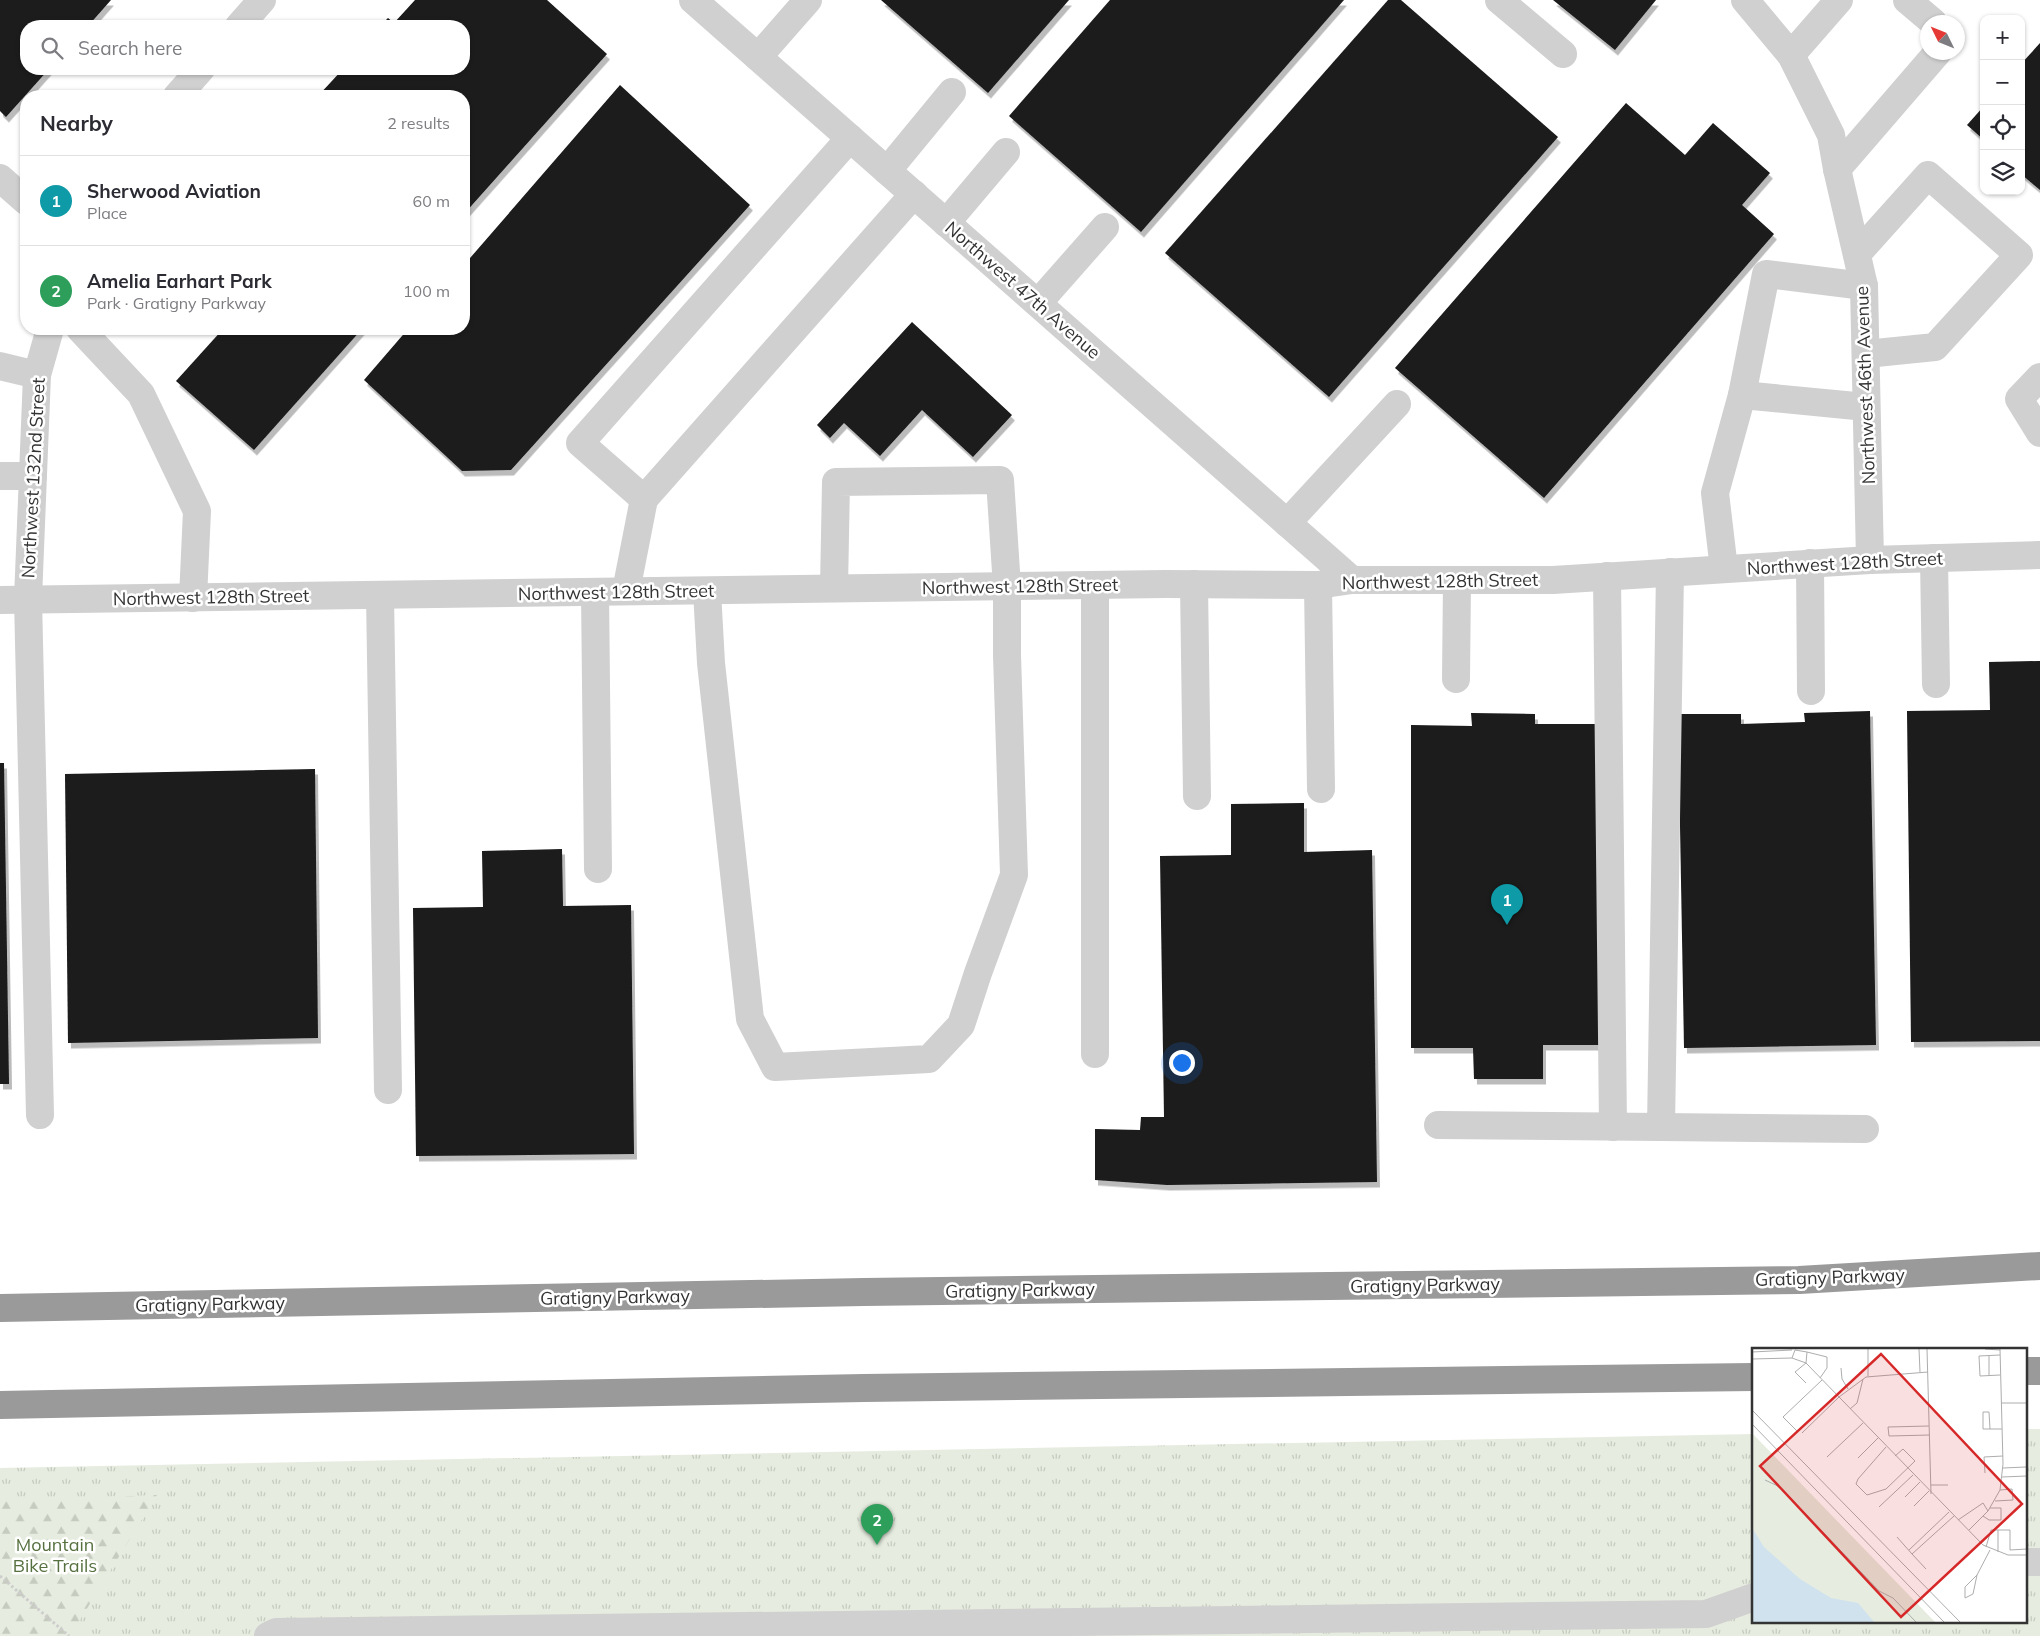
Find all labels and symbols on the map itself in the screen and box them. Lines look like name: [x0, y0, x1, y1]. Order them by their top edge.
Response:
north arrow: [1920, 15, 1965, 60]
street label: Northwest 47th Avenue: [941, 216, 1105, 364]
street label: Northwest 46th Avenue: [1850, 285, 1880, 485]
street label: Northwest 132nd Street: [16, 377, 50, 579]
street label: Northwest 128th Street: [1746, 546, 1944, 580]
street label: Northwest 128th Street: [1342, 568, 1538, 594]
street label: Northwest 128th Street: [922, 573, 1118, 599]
street label: Northwest 128th Street: [518, 579, 714, 605]
street label: Northwest 128th Street: [113, 584, 309, 610]
pin: 1: [1491, 884, 1523, 925]
your location: [1169, 1050, 1195, 1076]
street label: Gratigny Parkway: [1755, 1263, 1906, 1291]
street label: Gratigny Parkway: [1350, 1272, 1501, 1298]
street label: Gratigny Parkway: [945, 1277, 1096, 1303]
street label: Gratigny Parkway: [540, 1284, 691, 1310]
street label: Gratigny Parkway: [135, 1291, 286, 1317]
inset map: [1752, 1348, 2028, 1624]
pin: 2: [861, 1504, 893, 1545]
park label: Mountain Bike Trails: [13, 1533, 97, 1577]

